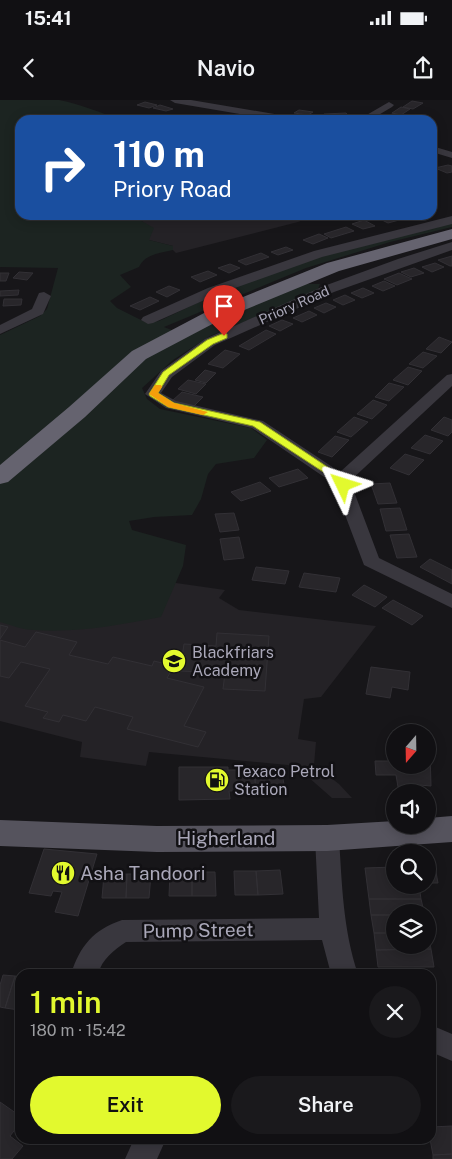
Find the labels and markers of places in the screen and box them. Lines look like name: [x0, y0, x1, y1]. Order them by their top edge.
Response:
pin: [203, 285, 245, 336]
place label: Blackfriars Academy: [192, 643, 274, 680]
school or university icon: Blackfriars Academy: [161, 648, 187, 674]
place label: Texaco Petrol Station: [234, 762, 335, 799]
fuel station icon: Texaco Petrol Station: [204, 767, 230, 793]
restaurant icon: Asha Tandoori: [50, 860, 76, 886]
place label: Asha Tandoori: [80, 862, 205, 884]

